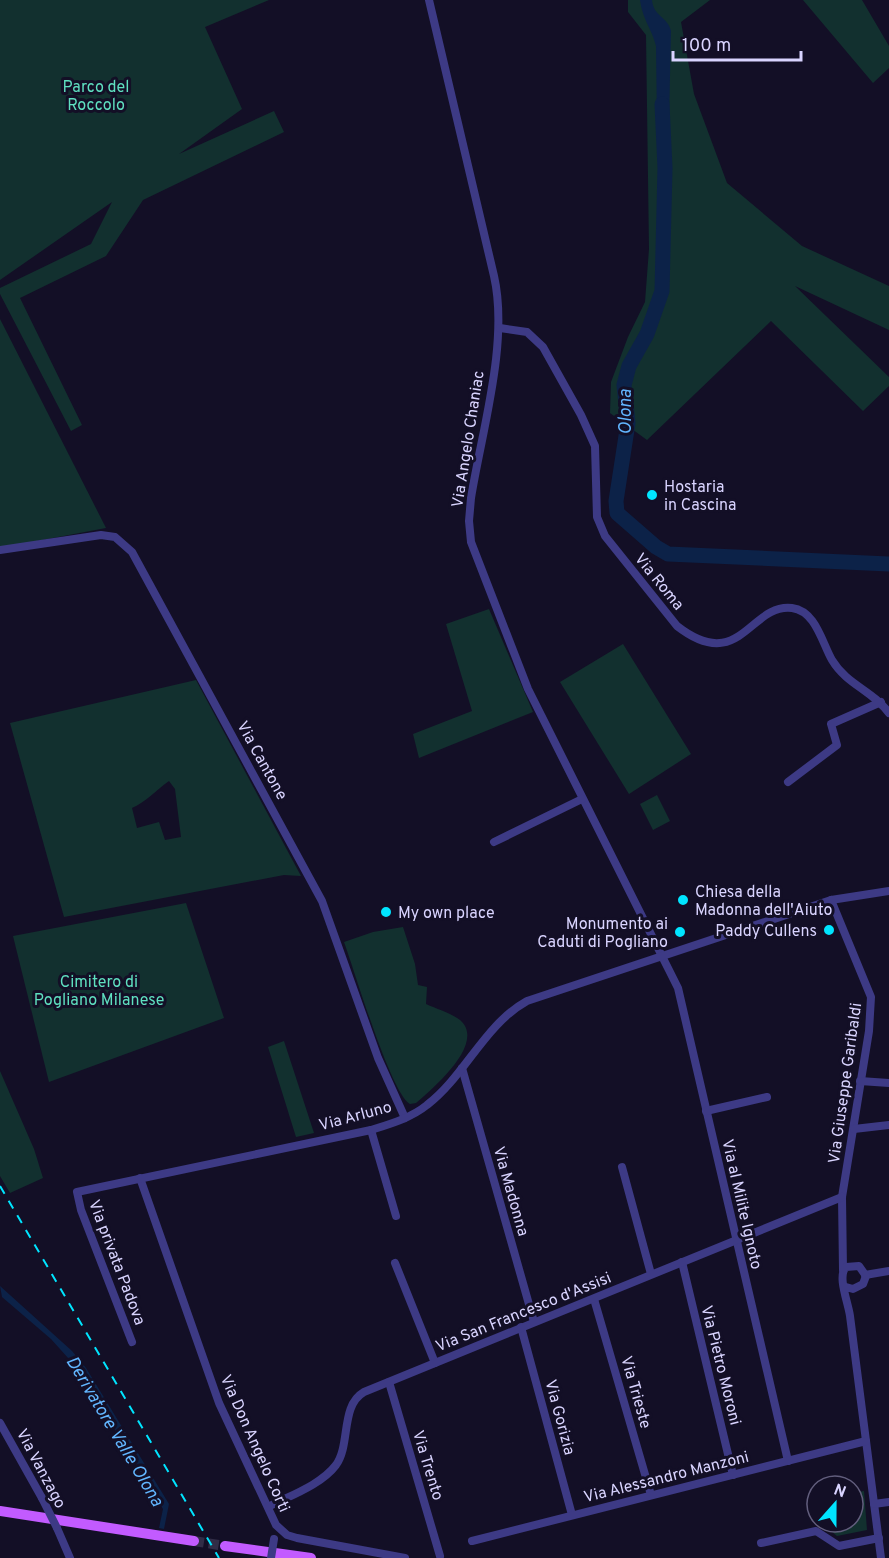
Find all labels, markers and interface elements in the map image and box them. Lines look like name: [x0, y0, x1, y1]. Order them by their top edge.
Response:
scale bar: [673, 24, 800, 62]
text: 100 m: [682, 35, 731, 58]
park label: Parco del Roccolo: [63, 78, 129, 116]
street label: Via Angelo Chaniac: [448, 369, 490, 509]
water label: Olona: [615, 389, 638, 435]
place label: Hostaria in Cascina: [664, 478, 737, 516]
marker: Hostaria in Cascina: [645, 488, 659, 502]
street label: Via Roma: [629, 550, 688, 615]
street label: Via Cantone: [231, 718, 291, 804]
place label: Chiesa della Madonna dell'Aiuto: [695, 883, 833, 921]
marker: Chiesa della Madonna dell'Aiuto: [676, 893, 690, 907]
place label: My own place: [398, 904, 495, 924]
marker: My own place: [379, 905, 393, 919]
place label: Monumento ai Caduti di Pogliano: [537, 915, 668, 953]
place label: Paddy Cullens: [715, 922, 817, 942]
marker: Paddy Cullens: [822, 923, 836, 937]
marker: Monumento ai Caduti di Pogliano: [673, 925, 687, 939]
park label: Cimitero di Pogliano Milanese: [34, 973, 164, 1011]
street label: Via Giuseppe Garibaldi: [825, 1002, 867, 1165]
street label: Via Arluno: [317, 1098, 394, 1136]
street label: Via al Milite Ignoto: [716, 1137, 766, 1272]
street label: Via Madonna: [488, 1144, 532, 1239]
street label: Via privata Padova: [83, 1197, 149, 1328]
street label: Via San Francesco d'Assisi: [433, 1268, 615, 1357]
street label: Via Pietro Moroni: [696, 1304, 745, 1427]
water label: Derivatore Valle Olona: [60, 1352, 168, 1512]
street label: Via Trieste: [615, 1354, 655, 1431]
street label: Via Don Angelo Corti: [215, 1372, 294, 1516]
street label: Via Gorizia: [539, 1378, 579, 1457]
street label: Via Vanzago: [11, 1426, 70, 1512]
street label: Via Trento: [407, 1428, 447, 1503]
street label: Via Alessandro Manzoni: [582, 1448, 751, 1508]
north arrow: [805, 1474, 865, 1534]
text: N: [831, 1480, 849, 1503]

